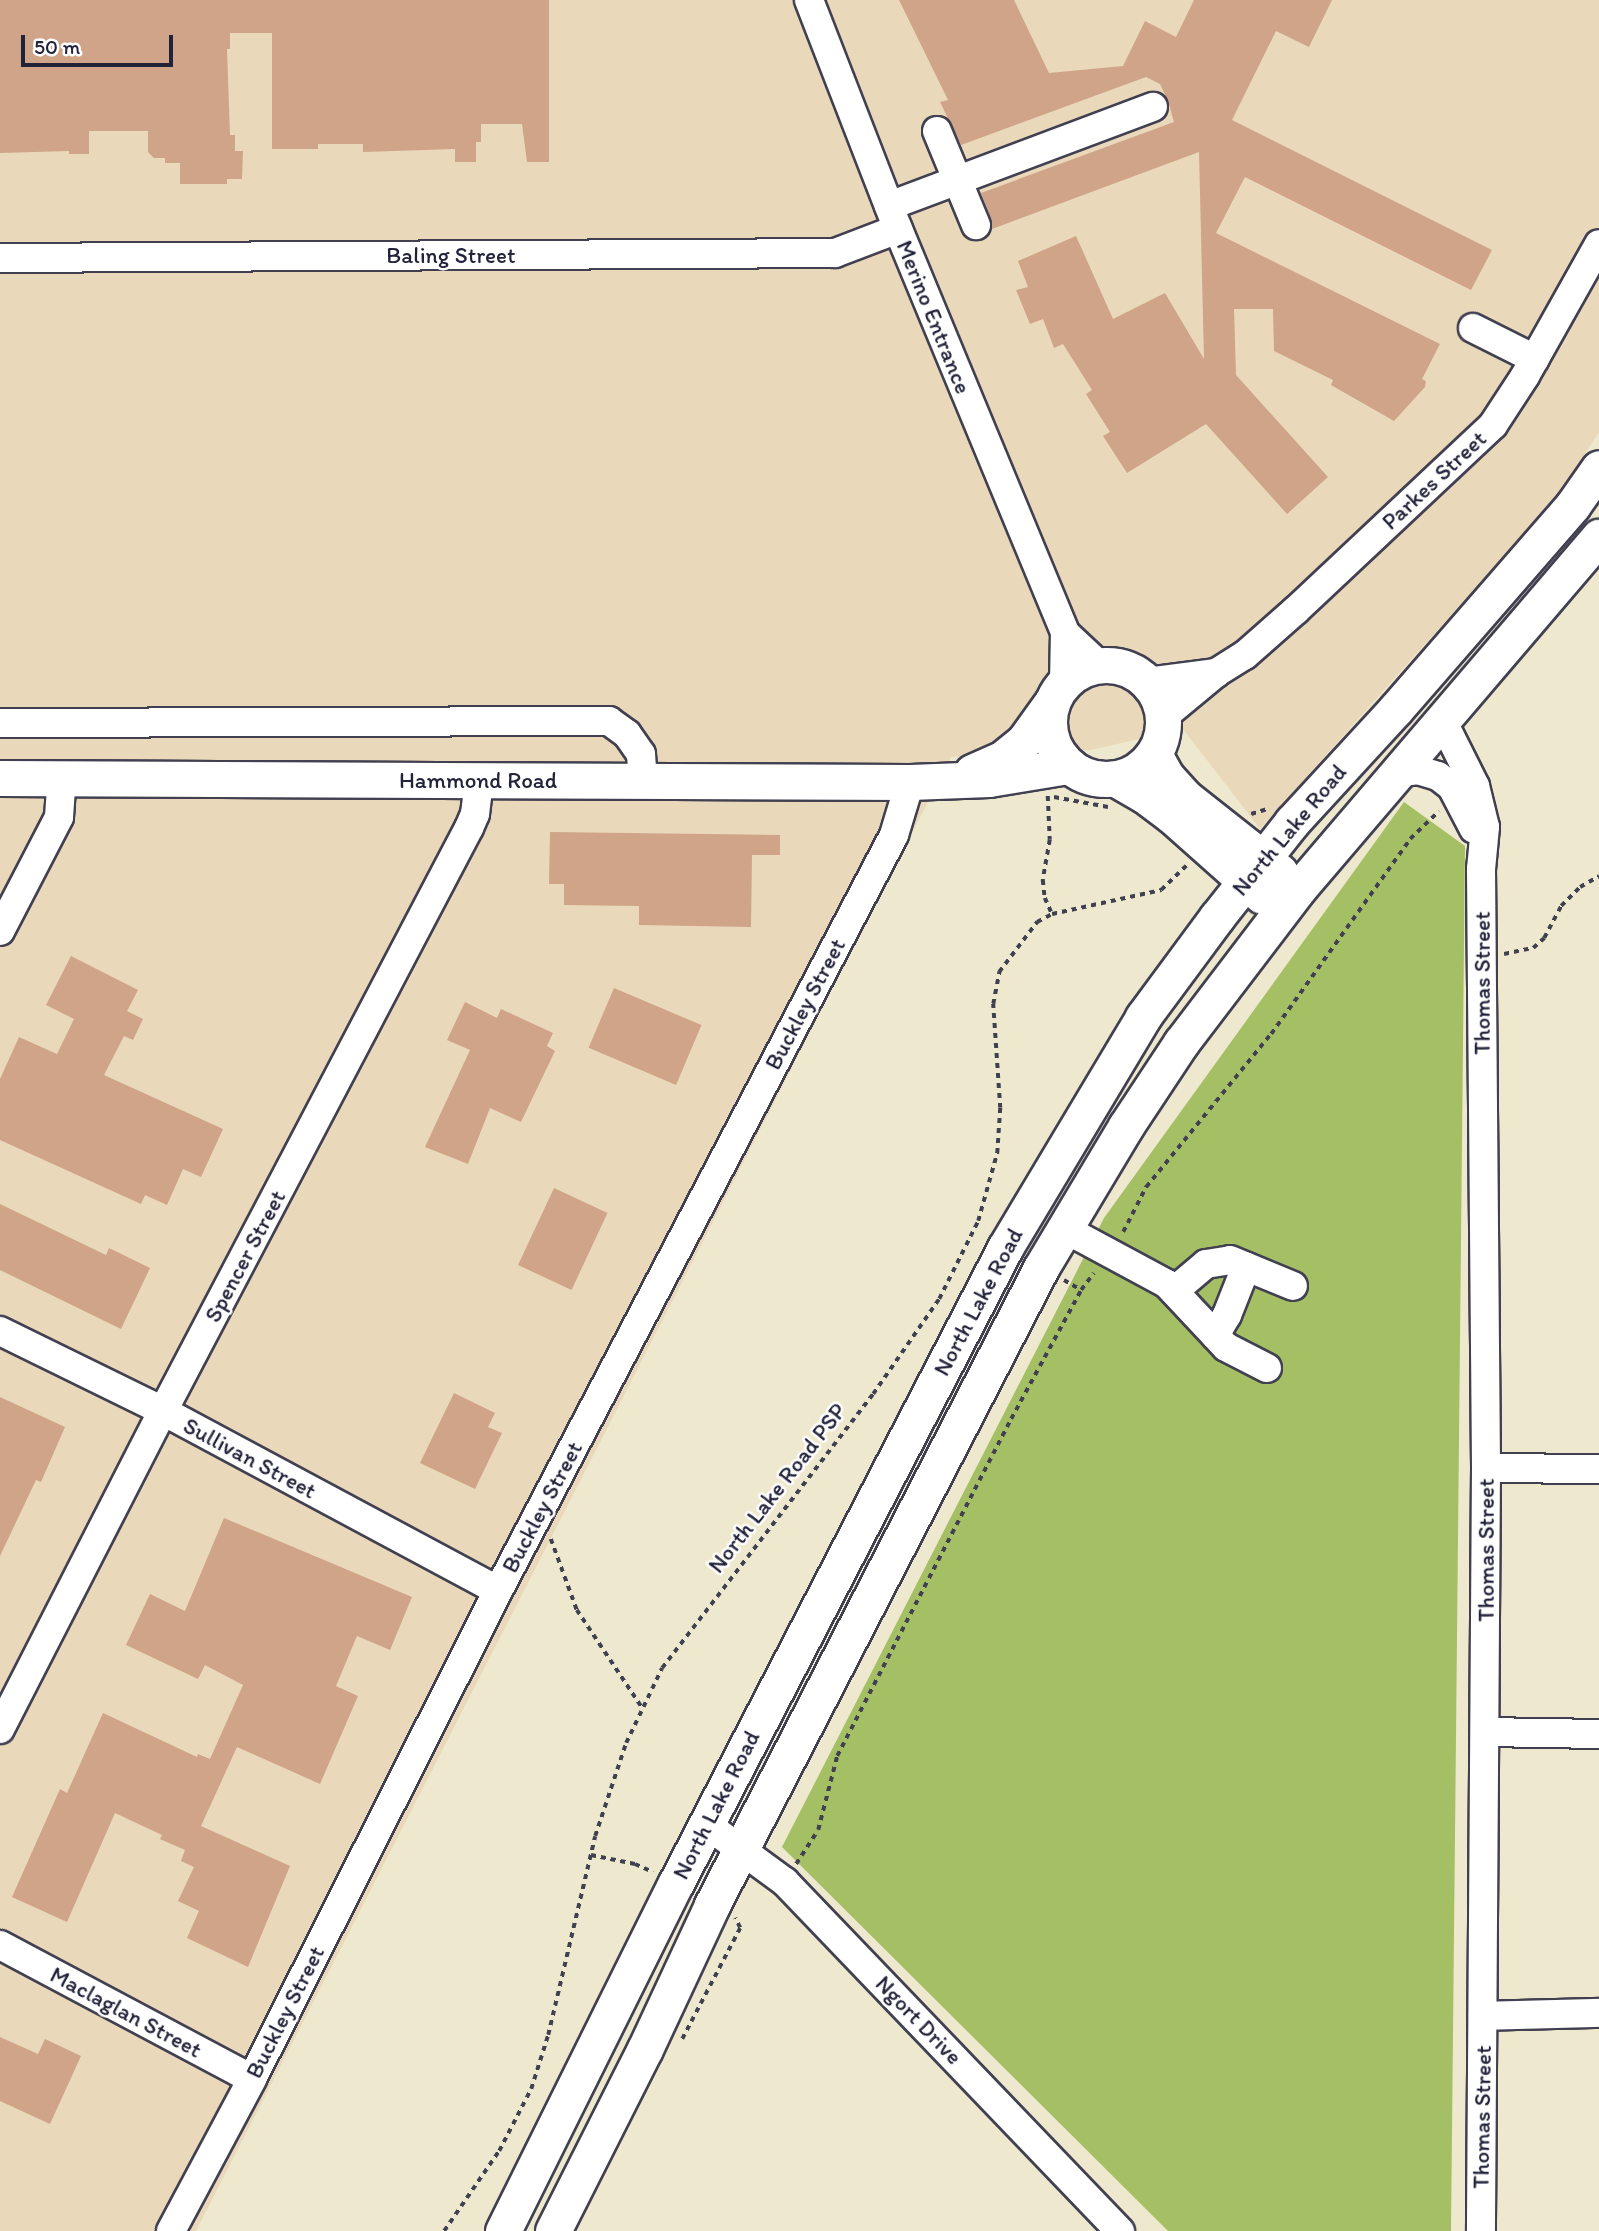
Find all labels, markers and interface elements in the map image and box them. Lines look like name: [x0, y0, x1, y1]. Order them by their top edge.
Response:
scale bar: [24, 21, 177, 65]
text: 50 m: [34, 34, 80, 59]
street label: Merino Entrance: [891, 236, 977, 398]
street label: Baling Street: [386, 241, 516, 269]
street label: Parkes Street: [1376, 425, 1492, 535]
street label: North Lake Road: [1226, 758, 1352, 902]
street label: Hammond Road: [399, 766, 557, 794]
street label: Thomas Street: [1468, 911, 1496, 1055]
street label: Buckley Street: [759, 934, 851, 1074]
street label: Spencer Street: [199, 1185, 291, 1327]
street label: North Lake Road: [927, 1223, 1029, 1381]
street label: North Lake Road PSP: [702, 1397, 852, 1579]
street label: Sullivan Street: [179, 1412, 321, 1504]
street label: Buckley Street: [496, 1437, 588, 1577]
street label: Thomas Street: [1472, 1478, 1500, 1622]
street label: North Lake Road: [667, 1726, 765, 1884]
street label: Buckley Street: [240, 1941, 330, 2083]
street label: Maclaglan Street: [46, 1961, 206, 2063]
street label: Ngort Drive: [870, 1970, 968, 2070]
street label: Thomas Street: [1467, 2045, 1497, 2189]

